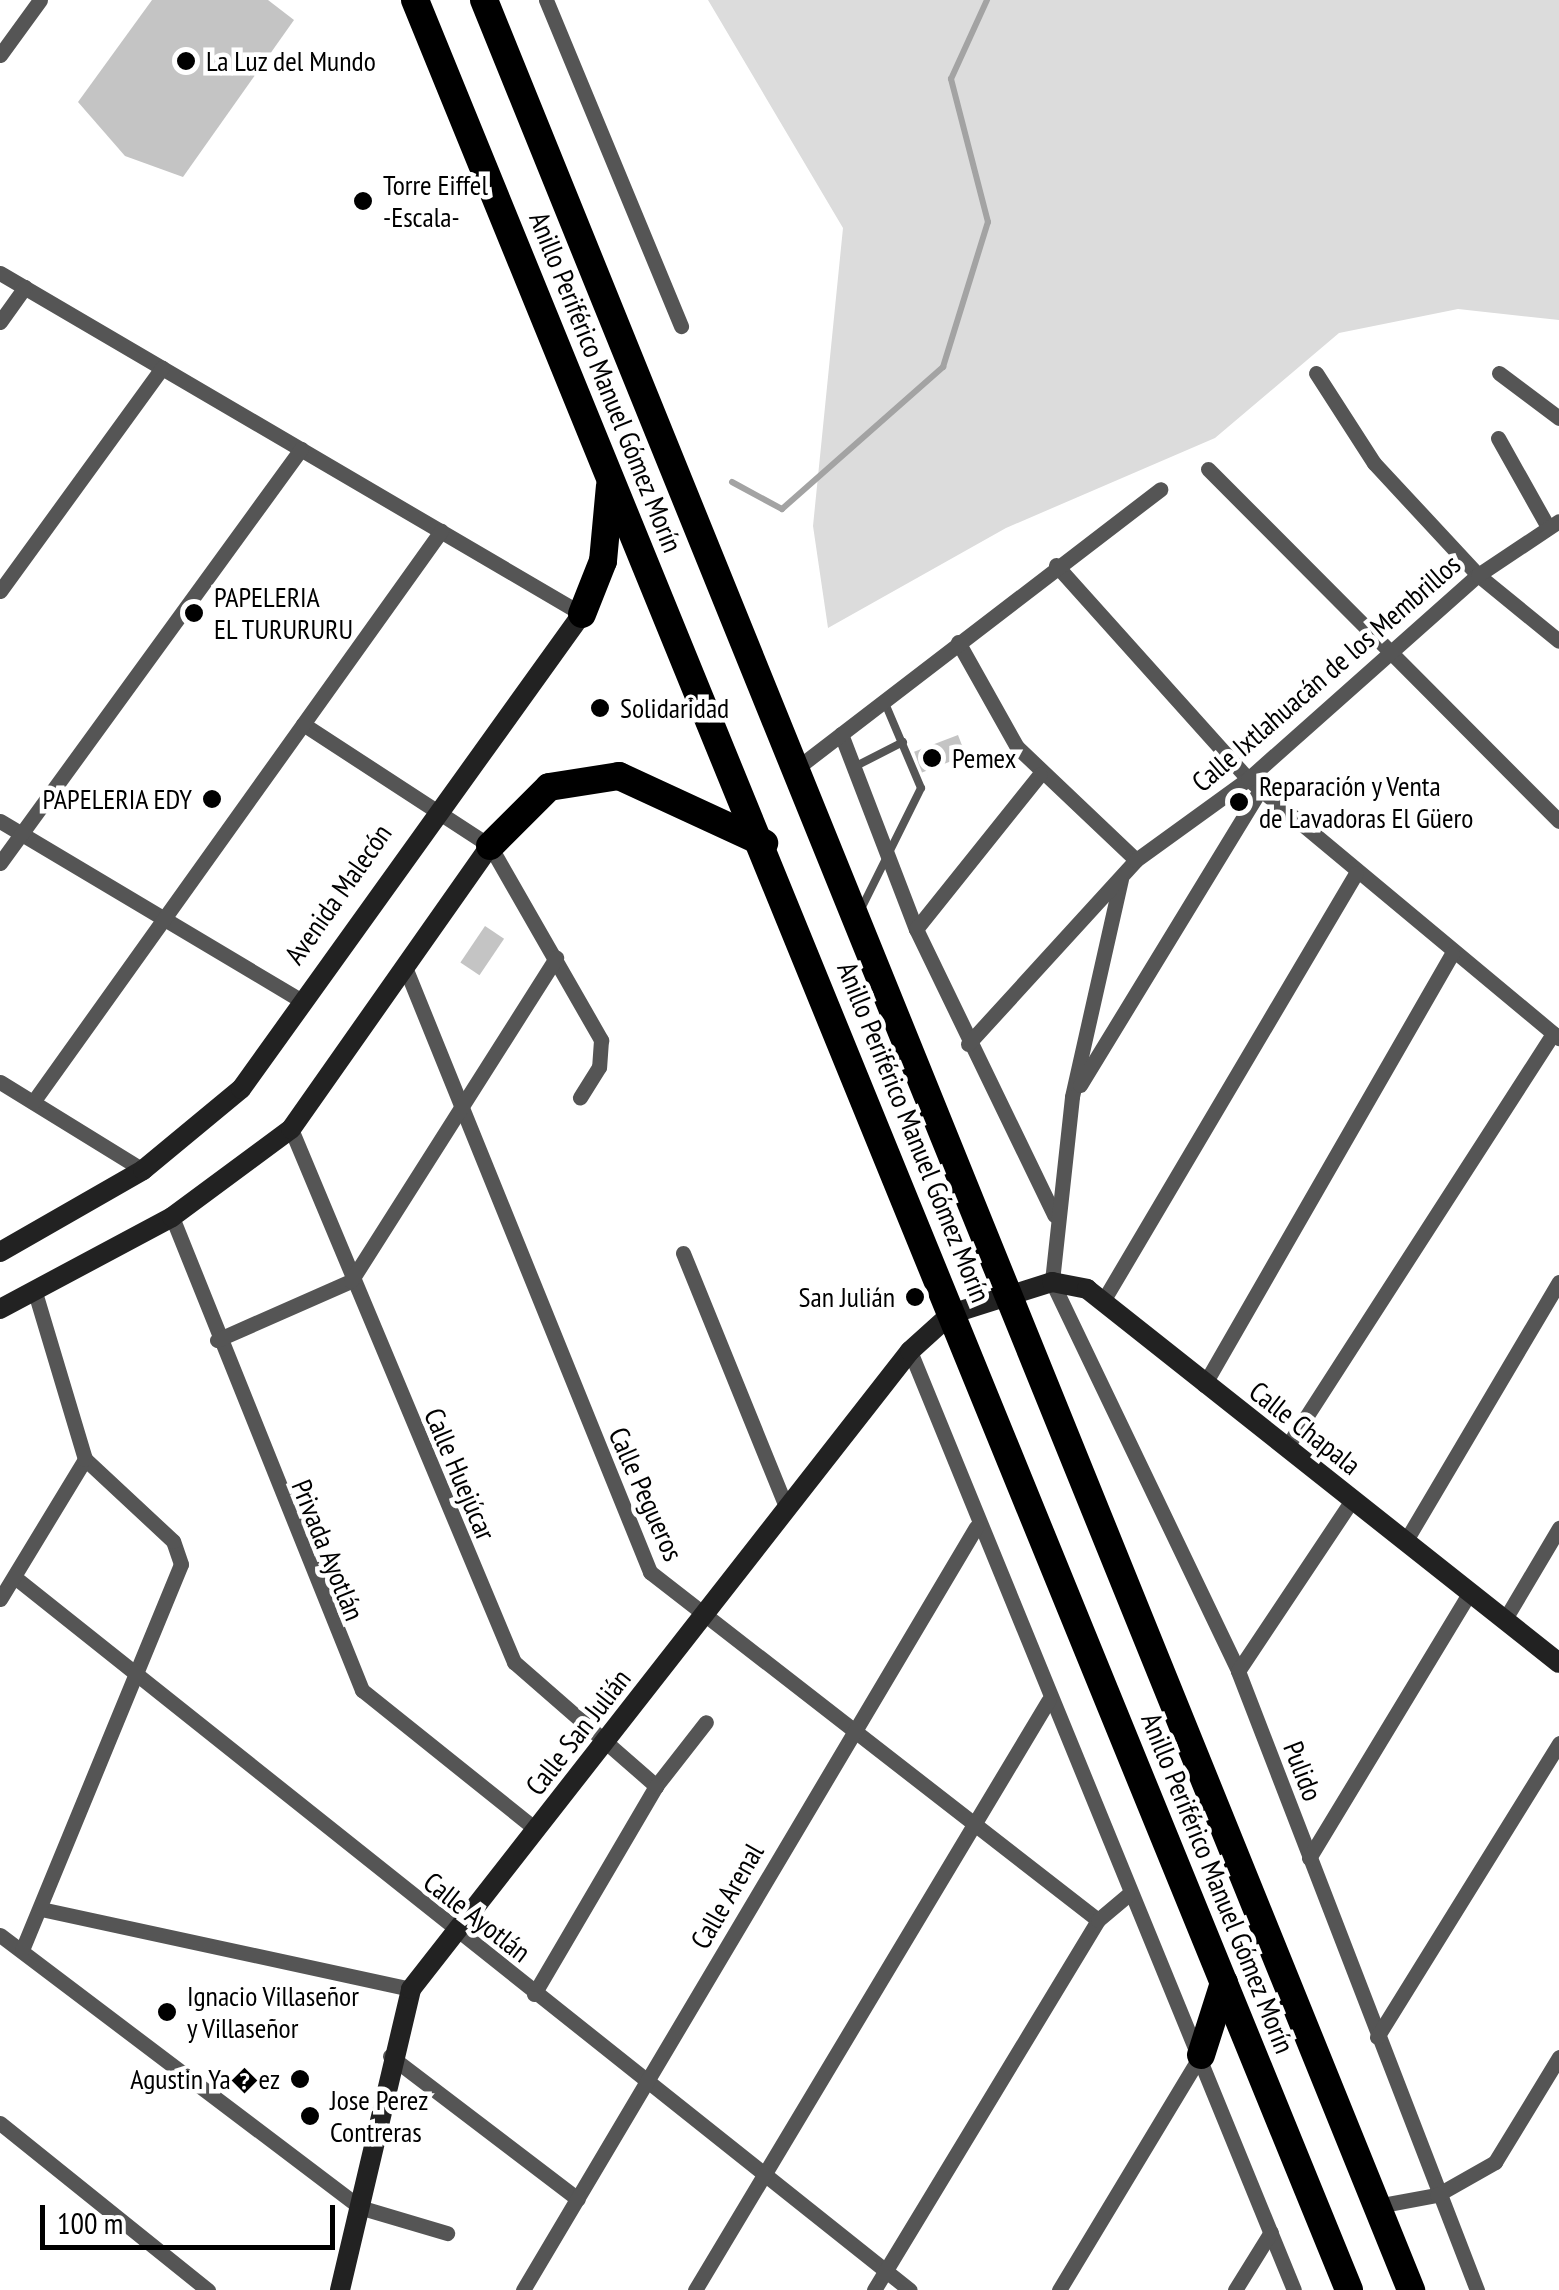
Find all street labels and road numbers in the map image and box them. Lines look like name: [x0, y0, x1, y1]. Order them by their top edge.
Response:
street label: Anillo Periférico Manuel Gómez Morín: [522, 207, 690, 557]
street label: Calle Ixtlahuacán de los Membrillos: [1185, 547, 1467, 799]
street label: Avenida Malecón: [277, 818, 399, 970]
street label: Anillo Periférico Manuel Gómez Morín: [830, 957, 998, 1307]
street label: Calle Chapala: [1243, 1374, 1367, 1482]
street label: Calle Huejúcar: [417, 1403, 503, 1545]
street label: Calle Pegueros: [602, 1422, 690, 1566]
street label: Privada Ayotlán: [284, 1474, 372, 1626]
street label: Calle San Julián: [518, 1662, 638, 1802]
street label: Anillo Periférico Manuel Gómez Morín: [1134, 1708, 1302, 2058]
street label: Pulido: [1276, 1737, 1330, 1805]
street label: Calle Arenal: [683, 1837, 771, 1955]
street label: Calle Ayotlán: [417, 1865, 537, 1969]

